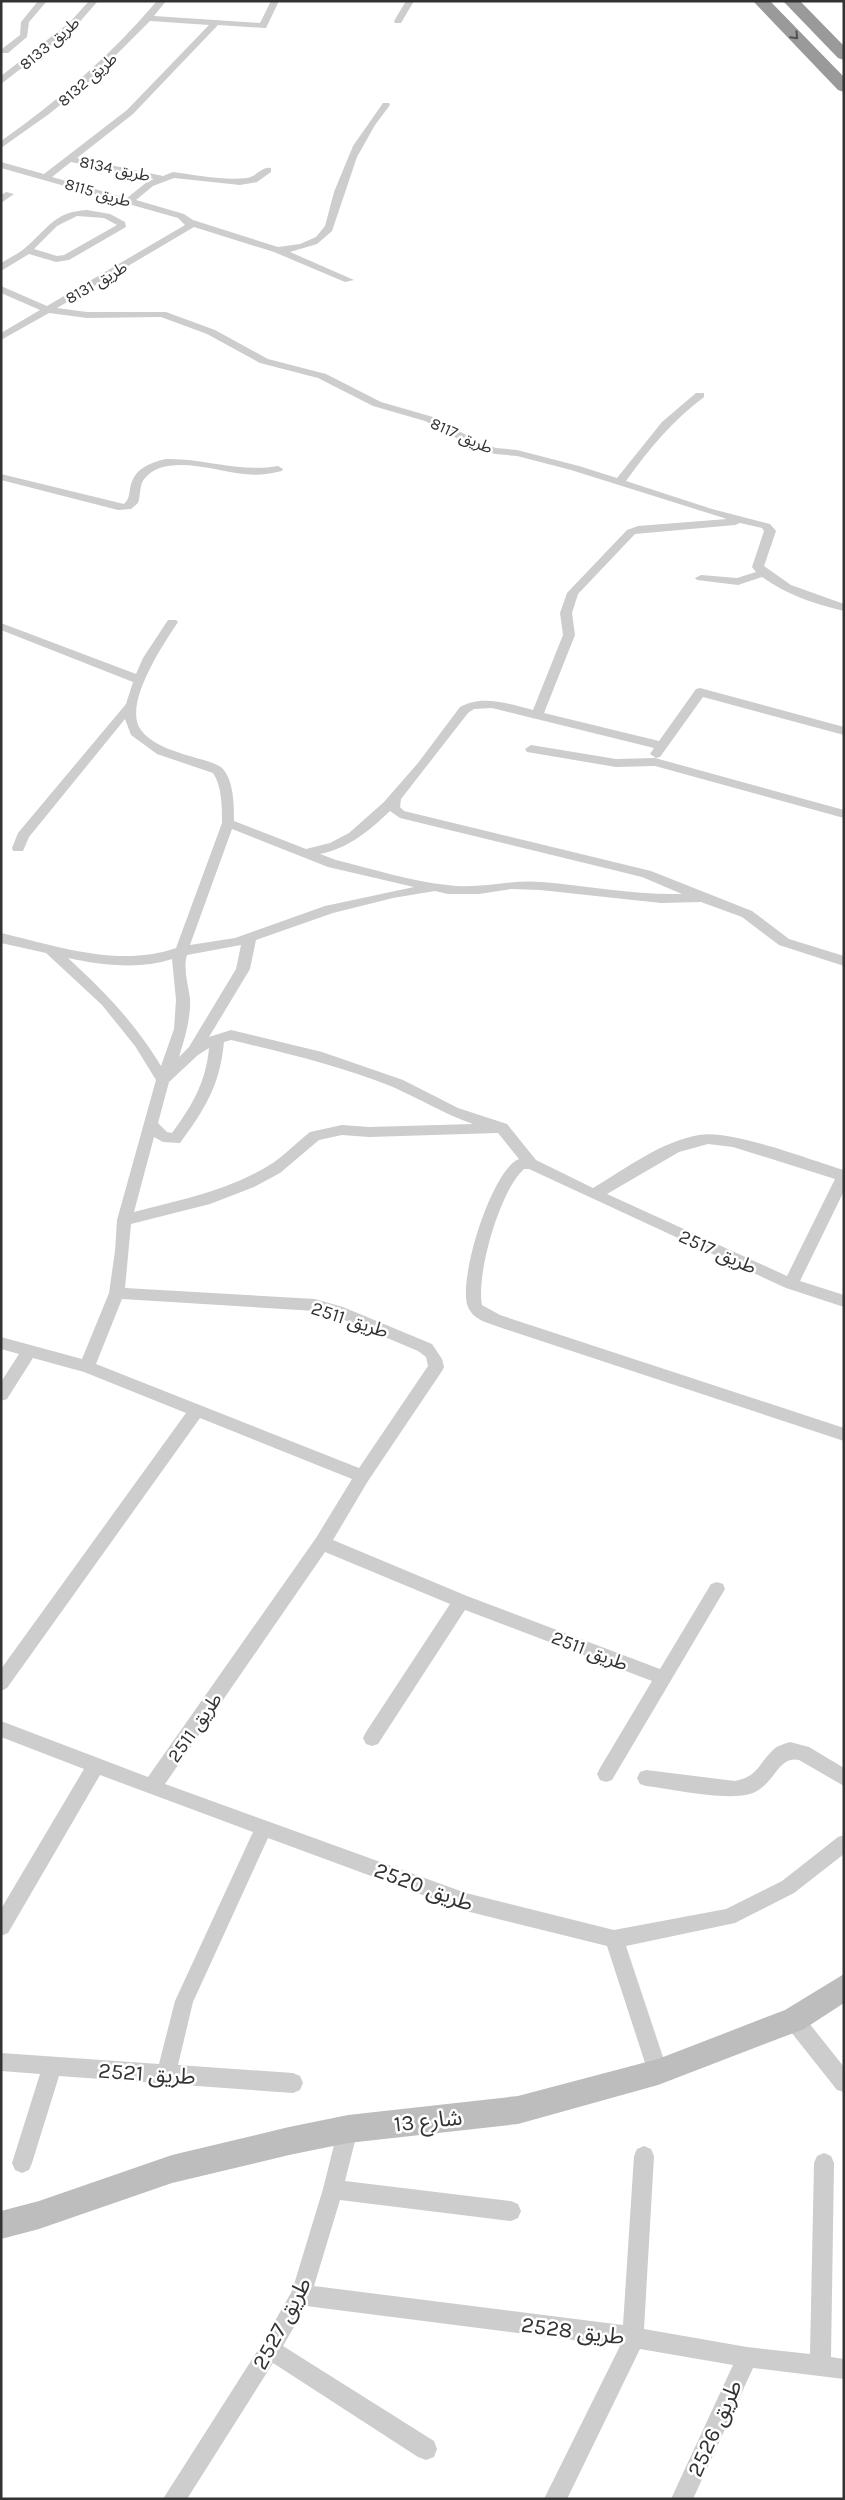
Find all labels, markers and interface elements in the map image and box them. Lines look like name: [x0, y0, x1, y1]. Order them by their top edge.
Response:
street label: طريق 8133: [16, 13, 84, 75]
one-way arrow: [789, 30, 798, 39]
street label: طريق 8132: [54, 48, 122, 111]
street label: طريق 8134: [78, 152, 152, 186]
street label: طريق 8115: [62, 174, 133, 212]
street label: طريق 8131: [62, 257, 131, 309]
street label: طريق 8117: [427, 413, 496, 459]
street label: طريق 2517: [676, 1225, 760, 1279]
street label: طريق 2511: [308, 1297, 391, 1343]
street label: طريق 2511: [549, 1626, 631, 1676]
street label: طريق 2511: [163, 1689, 227, 1767]
street label: طريق 2520: [371, 1857, 477, 1917]
street label: طريق 2521: [97, 2058, 197, 2090]
street label: شارع 13: [393, 2104, 464, 2140]
street label: طريق 2527: [247, 2273, 317, 2374]
street label: طريق 2528: [520, 2312, 626, 2350]
street label: طريق 2526: [682, 2376, 748, 2481]

